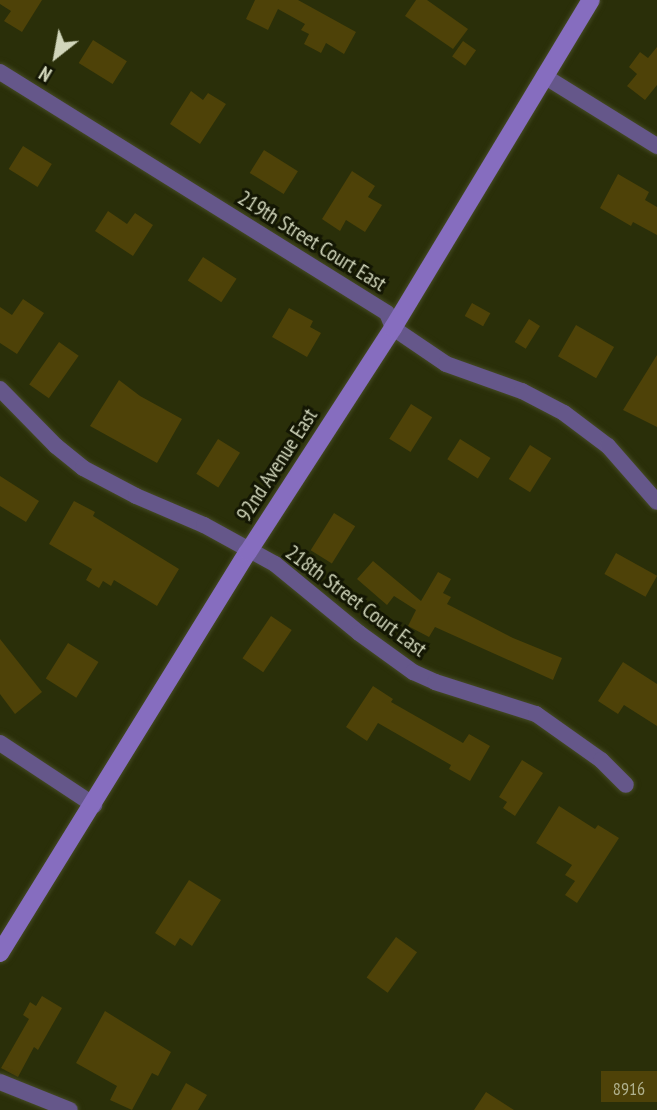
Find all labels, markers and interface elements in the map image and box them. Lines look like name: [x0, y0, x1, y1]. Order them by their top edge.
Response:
north arrow: [21, 21, 91, 91]
text: N: [35, 61, 56, 87]
street label: 219th Street Court East: [233, 185, 391, 297]
street label: 92nd Avenue East: [231, 404, 323, 526]
street label: 218th Street Court East: [281, 540, 431, 662]
house number: 8916: [613, 1078, 645, 1100]

